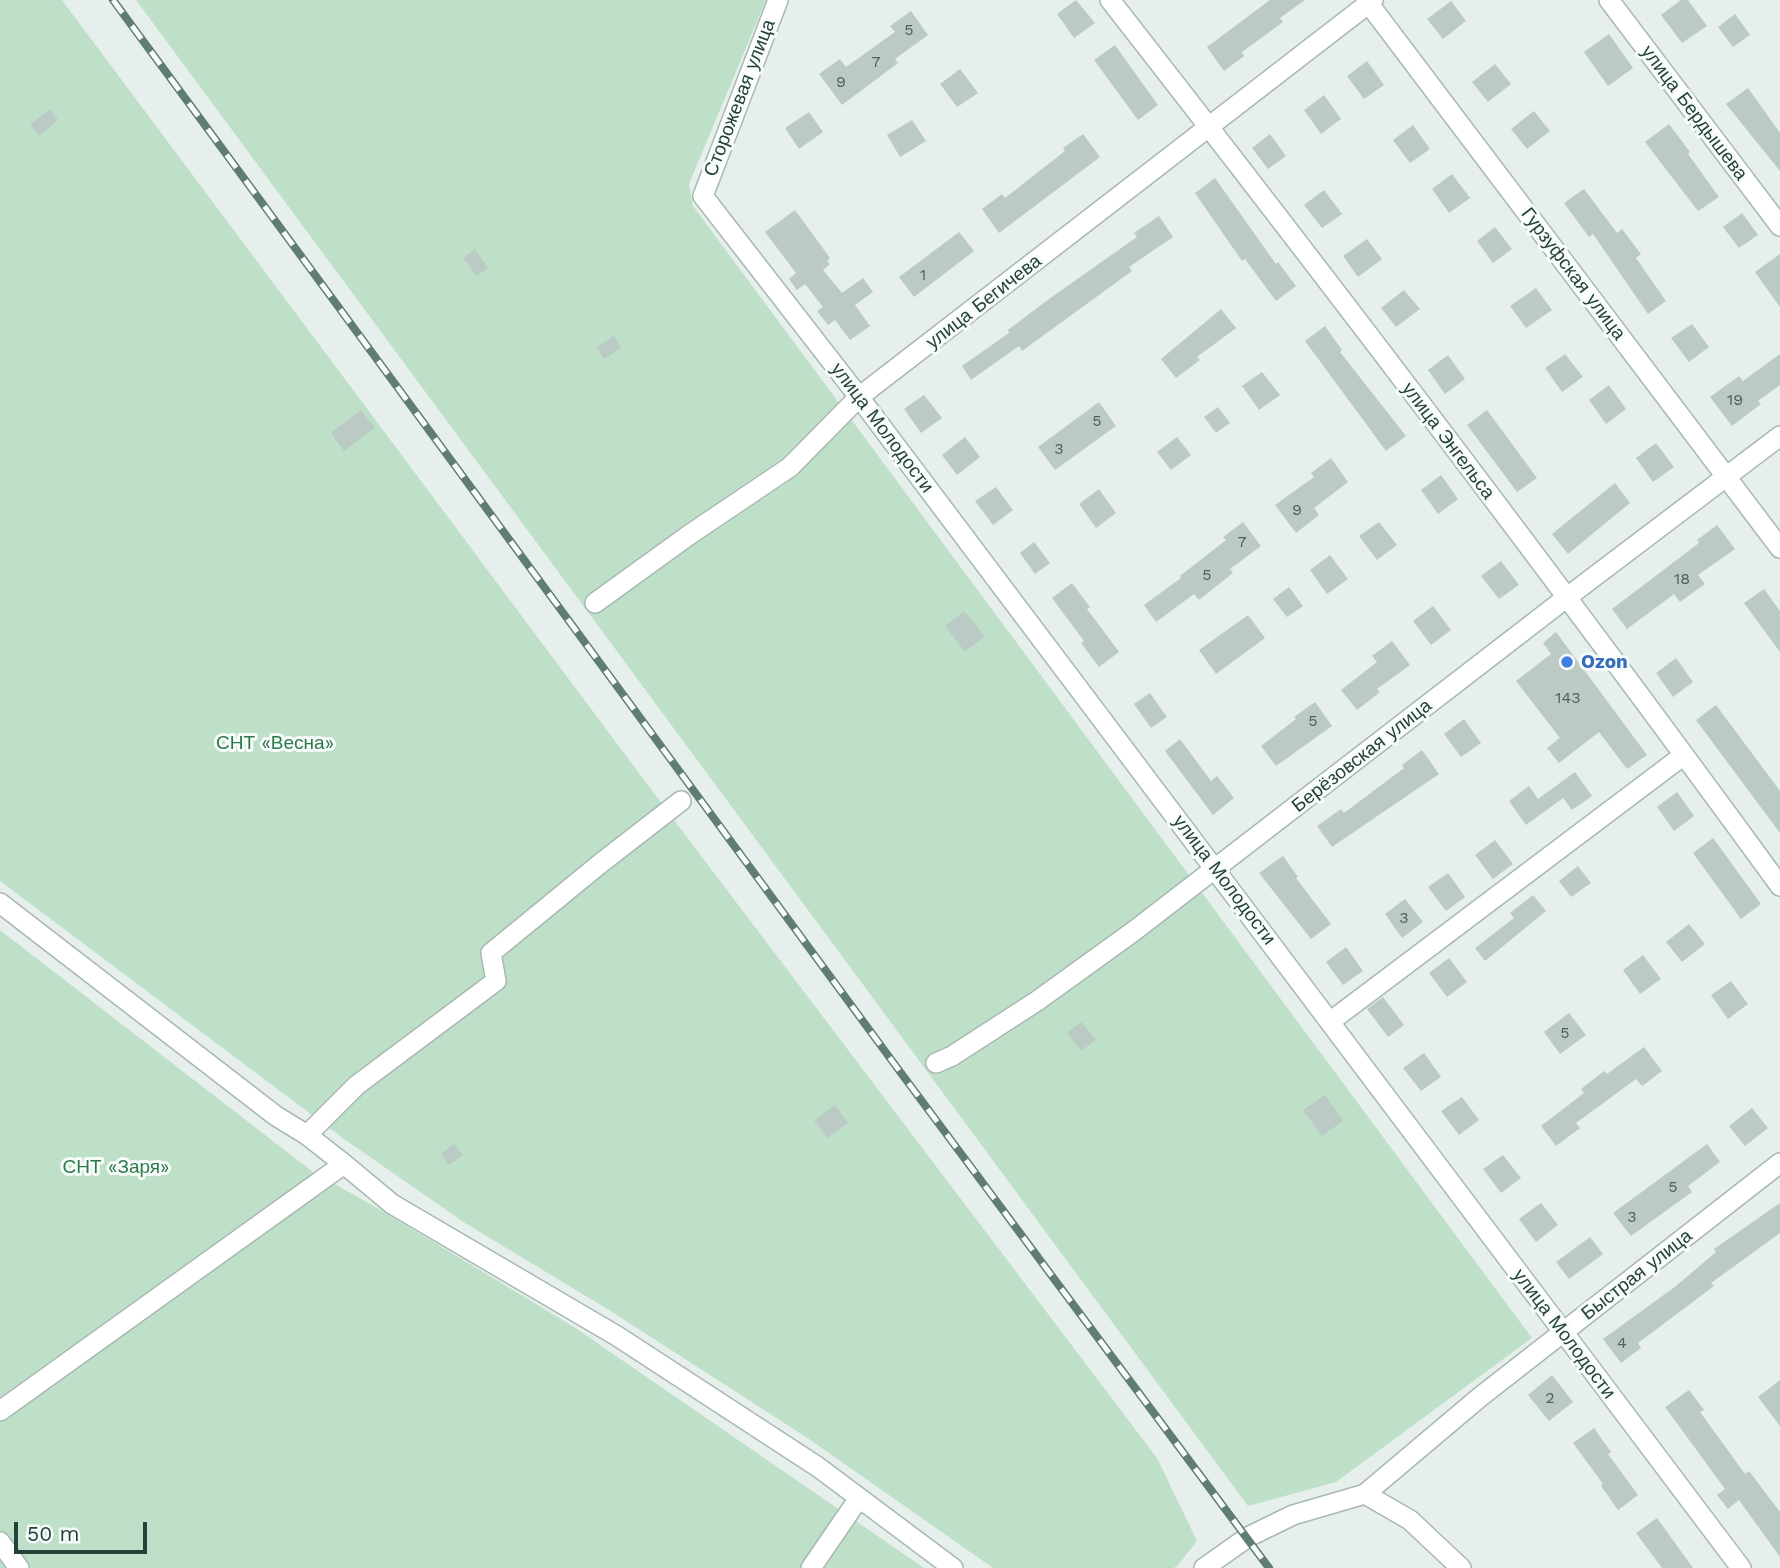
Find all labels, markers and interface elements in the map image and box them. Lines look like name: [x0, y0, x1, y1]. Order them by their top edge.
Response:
street label: Сторожевая улица: [700, 16, 780, 180]
house number: 5: [904, 20, 914, 40]
street label: улица Бердышева: [1636, 41, 1752, 185]
house number: 7: [872, 52, 880, 72]
house number: 9: [836, 72, 846, 92]
street label: Гурзуфская улица: [1516, 203, 1630, 345]
street label: улица Бегичева: [922, 250, 1046, 354]
house number: 1: [920, 265, 926, 285]
street label: улица Молодости: [826, 359, 938, 497]
street label: улица Энгельса: [1397, 378, 1499, 504]
house number: 19: [1727, 390, 1743, 410]
house number: 5: [1092, 411, 1102, 431]
house number: 3: [1054, 439, 1064, 459]
house number: 9: [1292, 500, 1302, 520]
house number: 7: [1238, 532, 1246, 552]
house number: 5: [1202, 565, 1212, 585]
house number: 18: [1674, 569, 1690, 589]
place label: Ozon: [1581, 651, 1628, 673]
marker: Ozon: [1559, 654, 1575, 670]
house number: 143: [1555, 688, 1581, 708]
street label: Берёзовская улица: [1288, 694, 1436, 818]
house number: 5: [1308, 711, 1318, 731]
park label: СНТ «Весна»: [216, 732, 334, 754]
street label: улица Молодости: [1168, 811, 1280, 949]
house number: 3: [1399, 908, 1409, 928]
house number: 5: [1560, 1023, 1570, 1043]
park label: СНТ «Заря»: [63, 1156, 169, 1178]
house number: 5: [1668, 1177, 1678, 1197]
house number: 3: [1627, 1207, 1637, 1227]
street label: Быстрая улица: [1577, 1225, 1697, 1325]
street label: улица Молодости: [1508, 1265, 1620, 1403]
house number: 4: [1617, 1333, 1627, 1353]
house number: 2: [1545, 1388, 1555, 1408]
scale bar: [18, 1508, 150, 1552]
text: 50 m: [27, 1521, 79, 1546]

